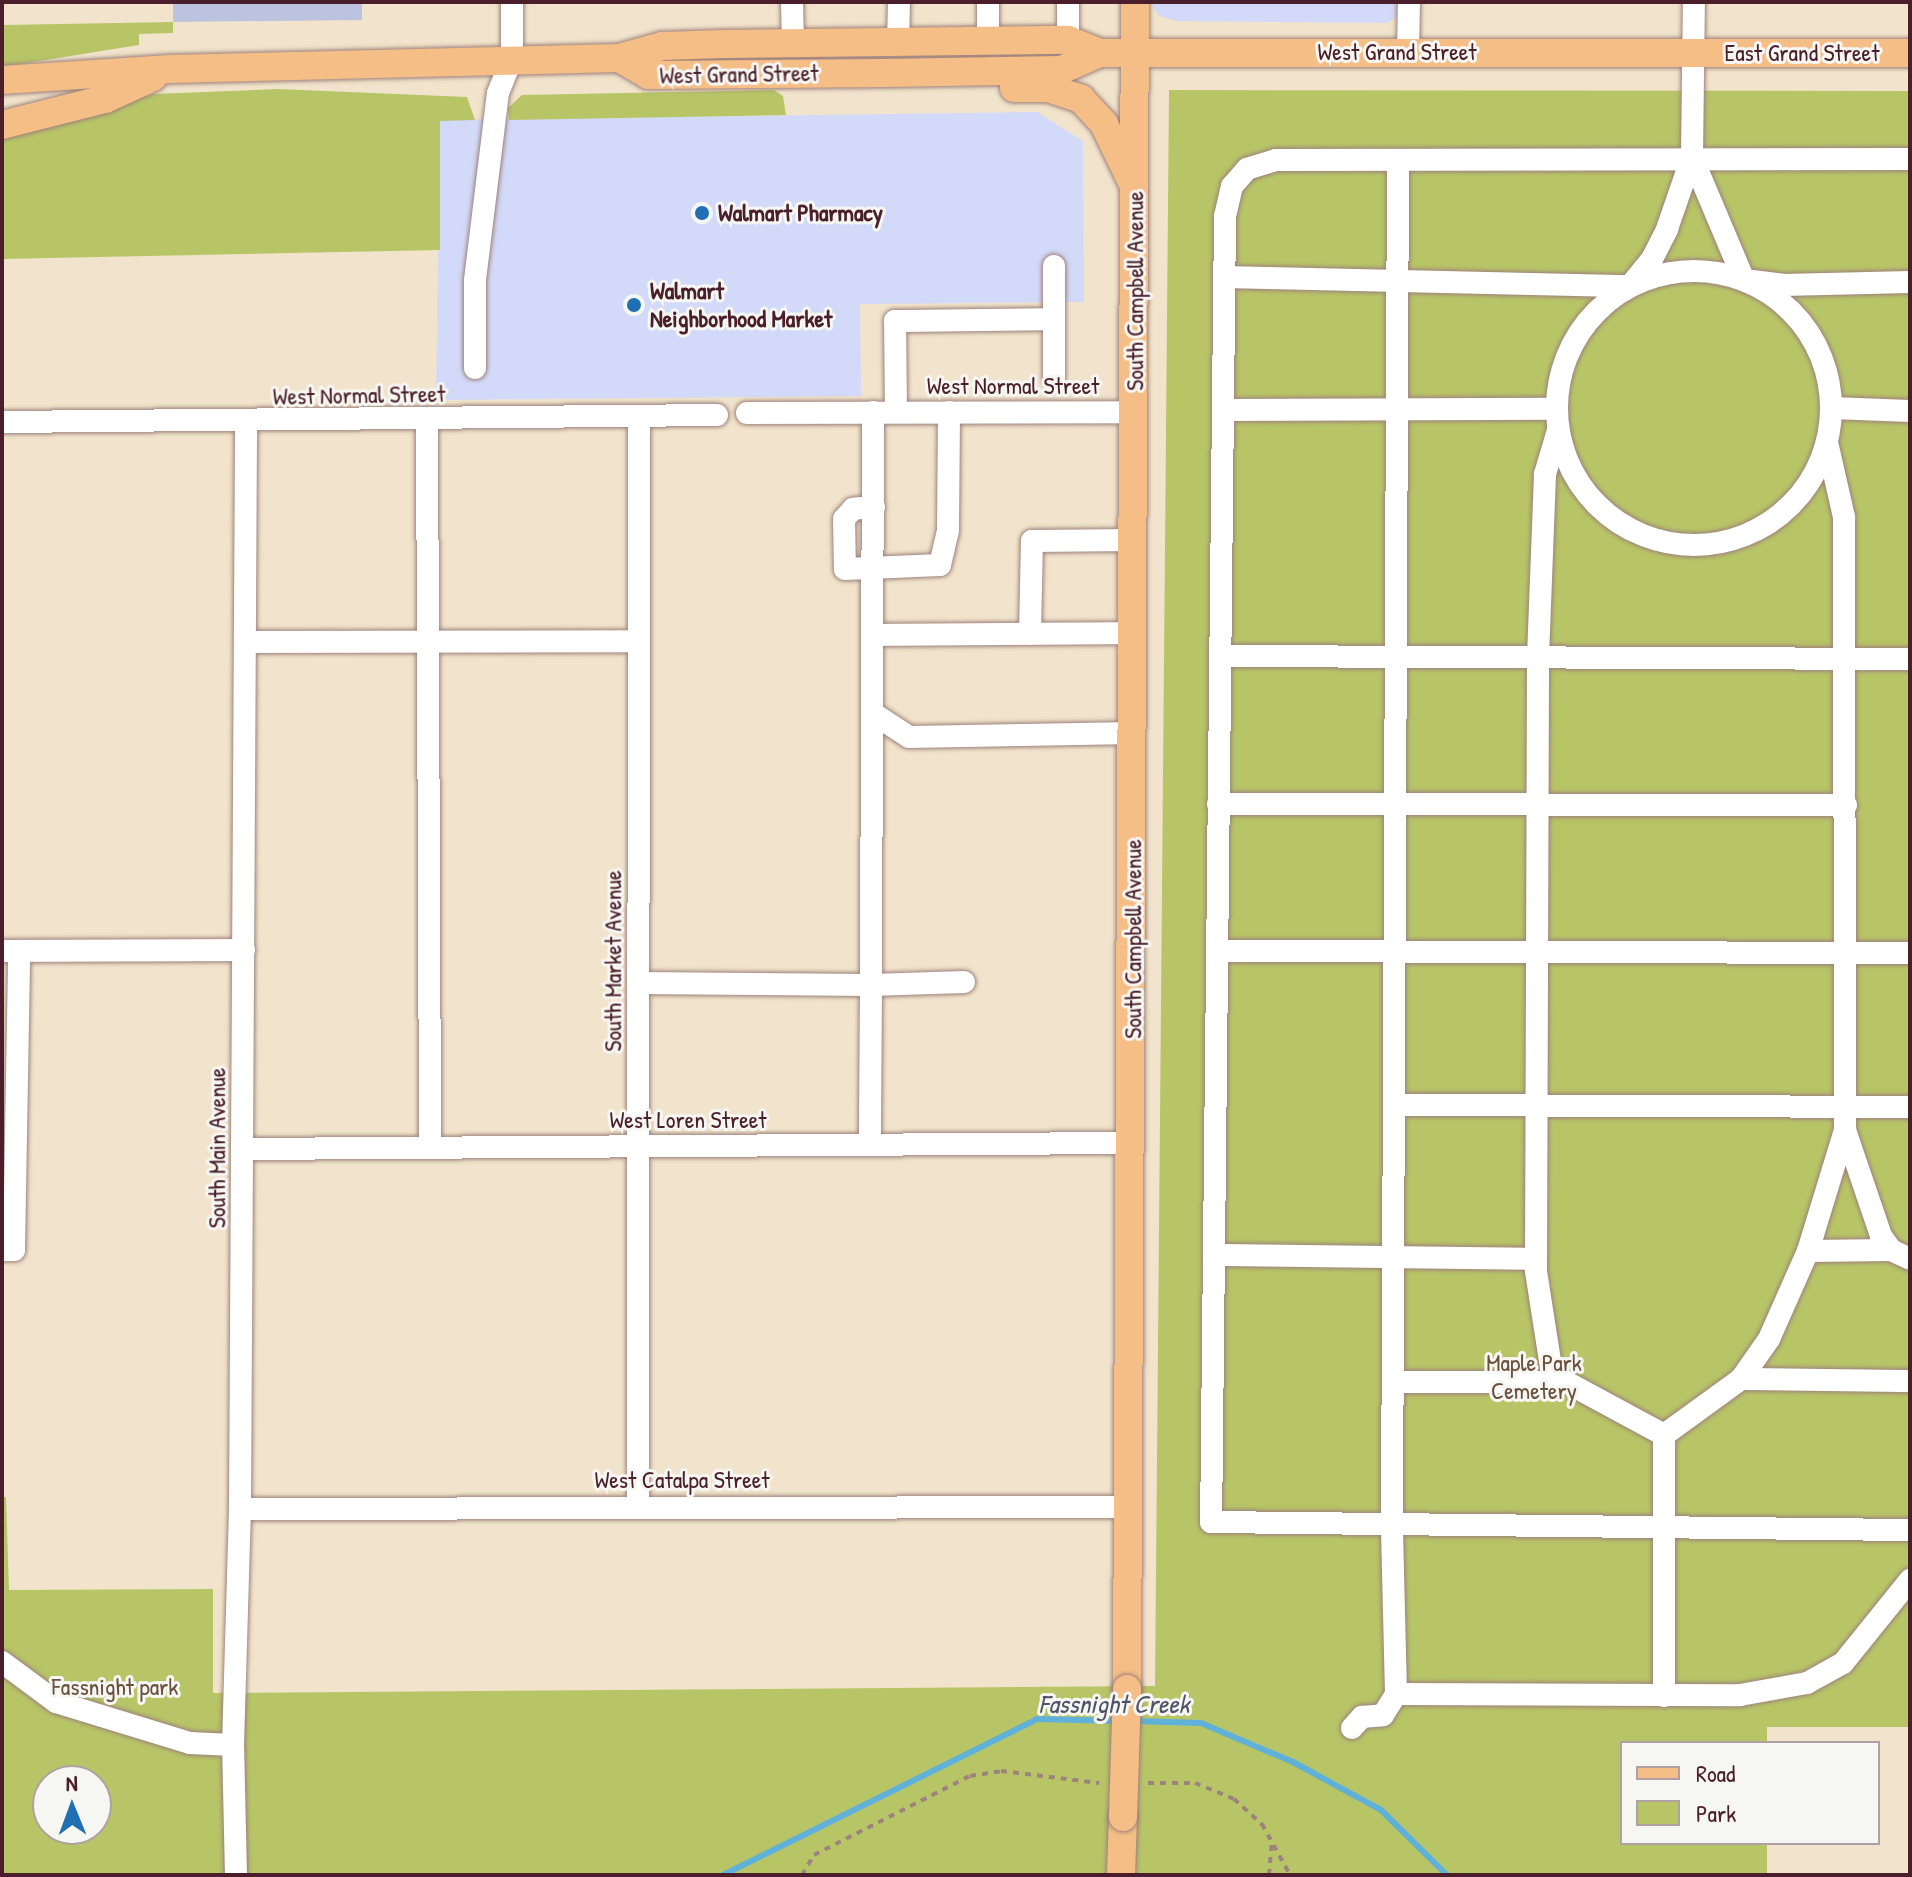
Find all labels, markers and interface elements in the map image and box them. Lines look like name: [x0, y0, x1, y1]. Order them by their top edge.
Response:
street label: West Grand Street: [1317, 38, 1477, 66]
street label: East Grand Street: [1725, 39, 1879, 67]
street label: West Grand Street: [659, 58, 819, 90]
street label: South Campbell Avenue: [1121, 191, 1149, 391]
place label: Walmart Pharmacy: [718, 199, 883, 227]
marker: Walmart Pharmacy: [693, 204, 711, 222]
place label: Walmart Neighborhood Market: [650, 277, 832, 333]
marker: Walmart Neighborhood Market: [625, 296, 643, 314]
street label: West Normal Street: [927, 372, 1099, 400]
street label: West Normal Street: [272, 379, 446, 411]
street label: South Campbell Avenue: [1119, 839, 1147, 1039]
street label: South Market Avenue: [599, 870, 627, 1052]
street label: South Main Avenue: [203, 1068, 231, 1228]
street label: West Loren Street: [610, 1106, 766, 1134]
park label: Maple Park Cemetery: [1486, 1349, 1582, 1405]
street label: West Catalpa Street: [594, 1466, 770, 1494]
park label: Fassnight park: [52, 1673, 178, 1701]
water label: Fassnight Creek: [1039, 1688, 1189, 1720]
legend: [1620, 1741, 1880, 1845]
text: Road: [1696, 1757, 1735, 1789]
north arrow: [32, 1765, 112, 1845]
text: N: [65, 1768, 78, 1798]
text: Park: [1696, 1797, 1736, 1829]

